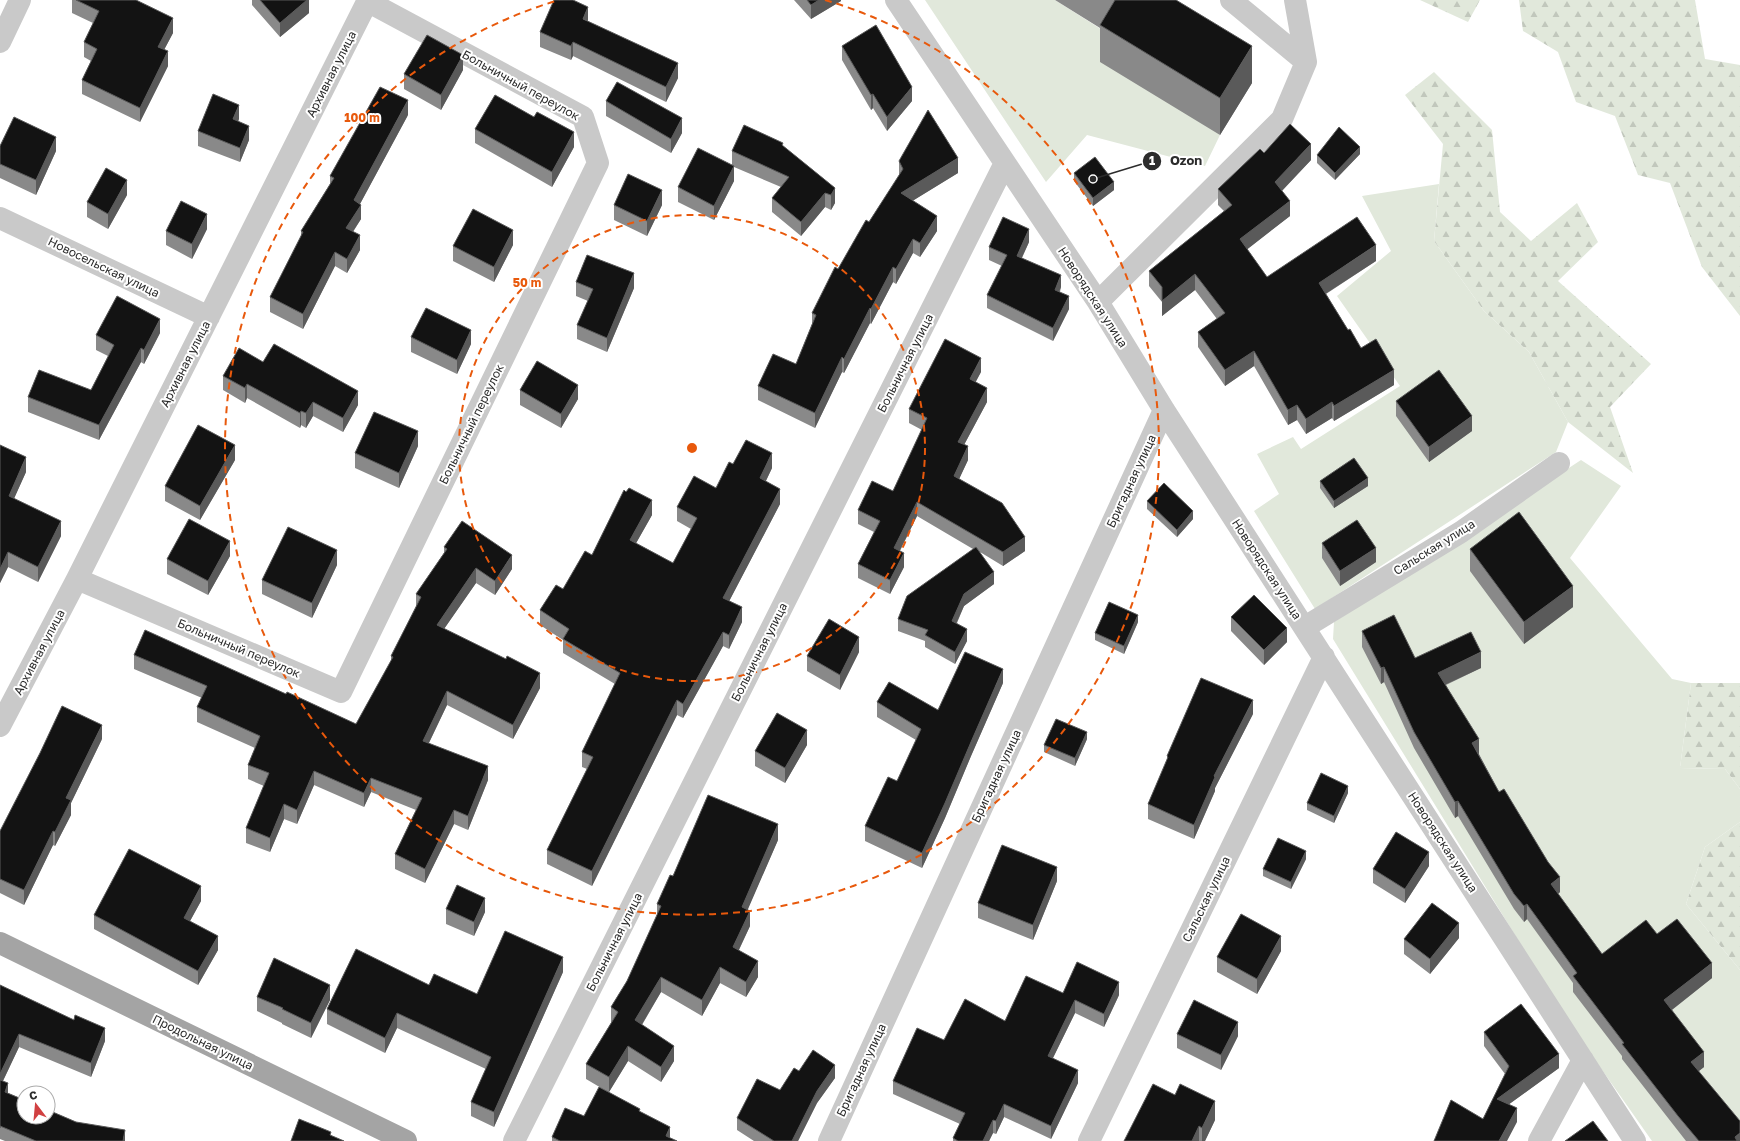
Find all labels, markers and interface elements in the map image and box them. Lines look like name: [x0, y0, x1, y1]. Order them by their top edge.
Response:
street label: Архивная улица: [303, 28, 359, 120]
street label: Больничный переулок: [460, 46, 582, 124]
text: 100 m: [344, 110, 380, 125]
callout: Ozon: [1142, 148, 1210, 173]
text: Ozon: [1170, 152, 1202, 168]
text: 1: [1149, 153, 1155, 168]
street label: Новосельская улица: [46, 233, 162, 301]
street label: Новорядская улица: [1055, 244, 1131, 350]
text: 50 m: [513, 275, 541, 290]
street label: Больничная улица: [874, 311, 936, 415]
street label: Архивная улица: [157, 318, 213, 410]
street label: Больничный переулок: [435, 361, 507, 487]
street label: Бригадная улица: [1103, 432, 1159, 530]
centre of rings: [685, 441, 699, 455]
street label: Новорядская улица: [1229, 516, 1305, 622]
street label: Сальская улица: [1390, 516, 1478, 578]
street label: Больничная улица: [728, 600, 790, 704]
street label: Архивная улица: [10, 607, 68, 697]
street label: Больничный переулок: [175, 615, 303, 681]
street label: Бригадная улица: [968, 727, 1024, 825]
street label: Новорядская улица: [1405, 789, 1481, 895]
street label: Сальская улица: [1179, 854, 1233, 944]
street label: Больничная улица: [583, 890, 645, 994]
street label: Продольная улица: [150, 1011, 256, 1073]
street label: Бригадная улица: [833, 1021, 889, 1119]
north arrow: [16, 1085, 56, 1125]
text: С: [28, 1088, 39, 1102]

